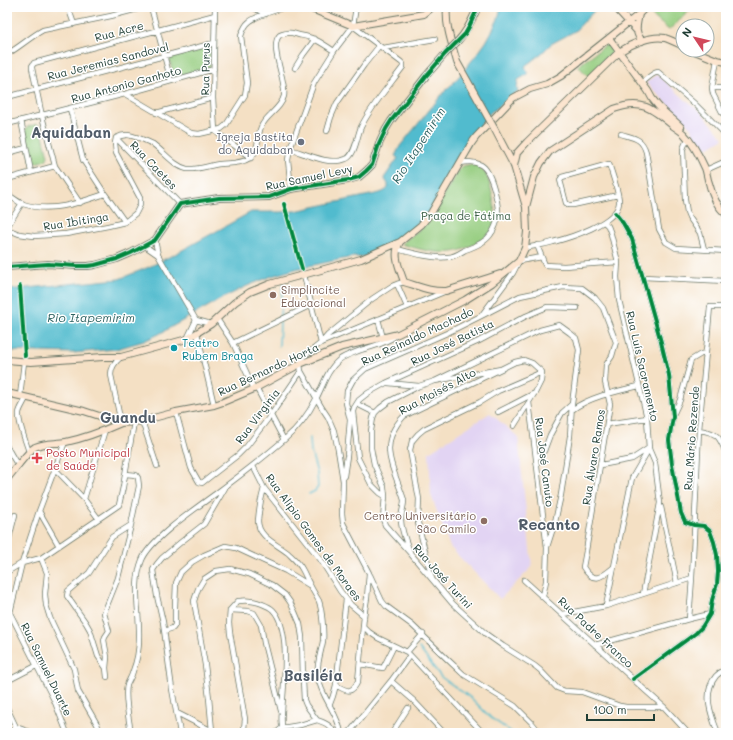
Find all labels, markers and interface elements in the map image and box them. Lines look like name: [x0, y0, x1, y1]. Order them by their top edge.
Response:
street label: Rua Acre: [93, 17, 145, 45]
north arrow: [675, 18, 715, 58]
text: N: [678, 24, 695, 40]
street label: Rua Jeremias Sandoval: [46, 39, 170, 83]
street label: Rua Purus: [197, 42, 213, 96]
street label: Rua Antonio Ganhoto: [69, 62, 183, 106]
water label: Rio Itapemirim: [387, 104, 449, 186]
district label: Aquidaban: [31, 122, 111, 142]
place label: Igreja Bastita do Aquidaban: [216, 129, 293, 157]
marker: Igreja Bastita do Aquidaban: [296, 137, 306, 147]
street label: Rua Caetes: [127, 138, 181, 192]
street label: Rua Samuel Levy: [264, 160, 354, 194]
street label: Rua Ibitinga: [42, 208, 110, 234]
park label: Praça de Fátima: [421, 208, 511, 223]
place label: Simplincite Educacional: [281, 282, 346, 310]
marker: Simplincite Educacional: [268, 290, 278, 300]
street label: Rua Reinaldo Machado: [359, 303, 476, 369]
water label: Rio Itapemirim: [47, 309, 135, 325]
street label: Rua Luís Sacramento: [623, 310, 663, 423]
street label: Rua José Batista: [408, 315, 496, 369]
place label: Teatro Rubem Braga: [182, 335, 254, 363]
street label: Rua Bernardo Horta: [215, 339, 321, 399]
marker: Teatro Rubem Braga: [169, 343, 179, 353]
street label: Rua Moisés Alto: [396, 364, 478, 418]
street label: Rua Virginia: [231, 385, 283, 447]
street label: Rua Mário Rezende: [680, 385, 702, 491]
district label: Guandu: [100, 407, 156, 427]
street label: Rua Álvaro Ramos: [578, 408, 608, 506]
street label: Rua José Canuto: [532, 416, 558, 508]
place label: Posto Municipal de Saúde: [46, 445, 130, 473]
marker: Posto Municipal de Saúde: [31, 452, 43, 464]
street label: Rua Alípio Gomes de Moraes: [263, 470, 365, 604]
place label: Centro Universitário São Camilo: [364, 508, 476, 536]
district label: Recanto: [518, 514, 580, 534]
marker: Centro Universitário São Camilo: [479, 516, 489, 526]
street label: Rua José Turini: [410, 540, 476, 612]
street label: Rua Padre Franco: [555, 593, 637, 671]
street label: Rua Samuel Duarte: [18, 620, 76, 718]
district label: Basiléia: [283, 665, 343, 685]
scale bar: [587, 696, 654, 722]
text: 100 m: [593, 701, 627, 717]

